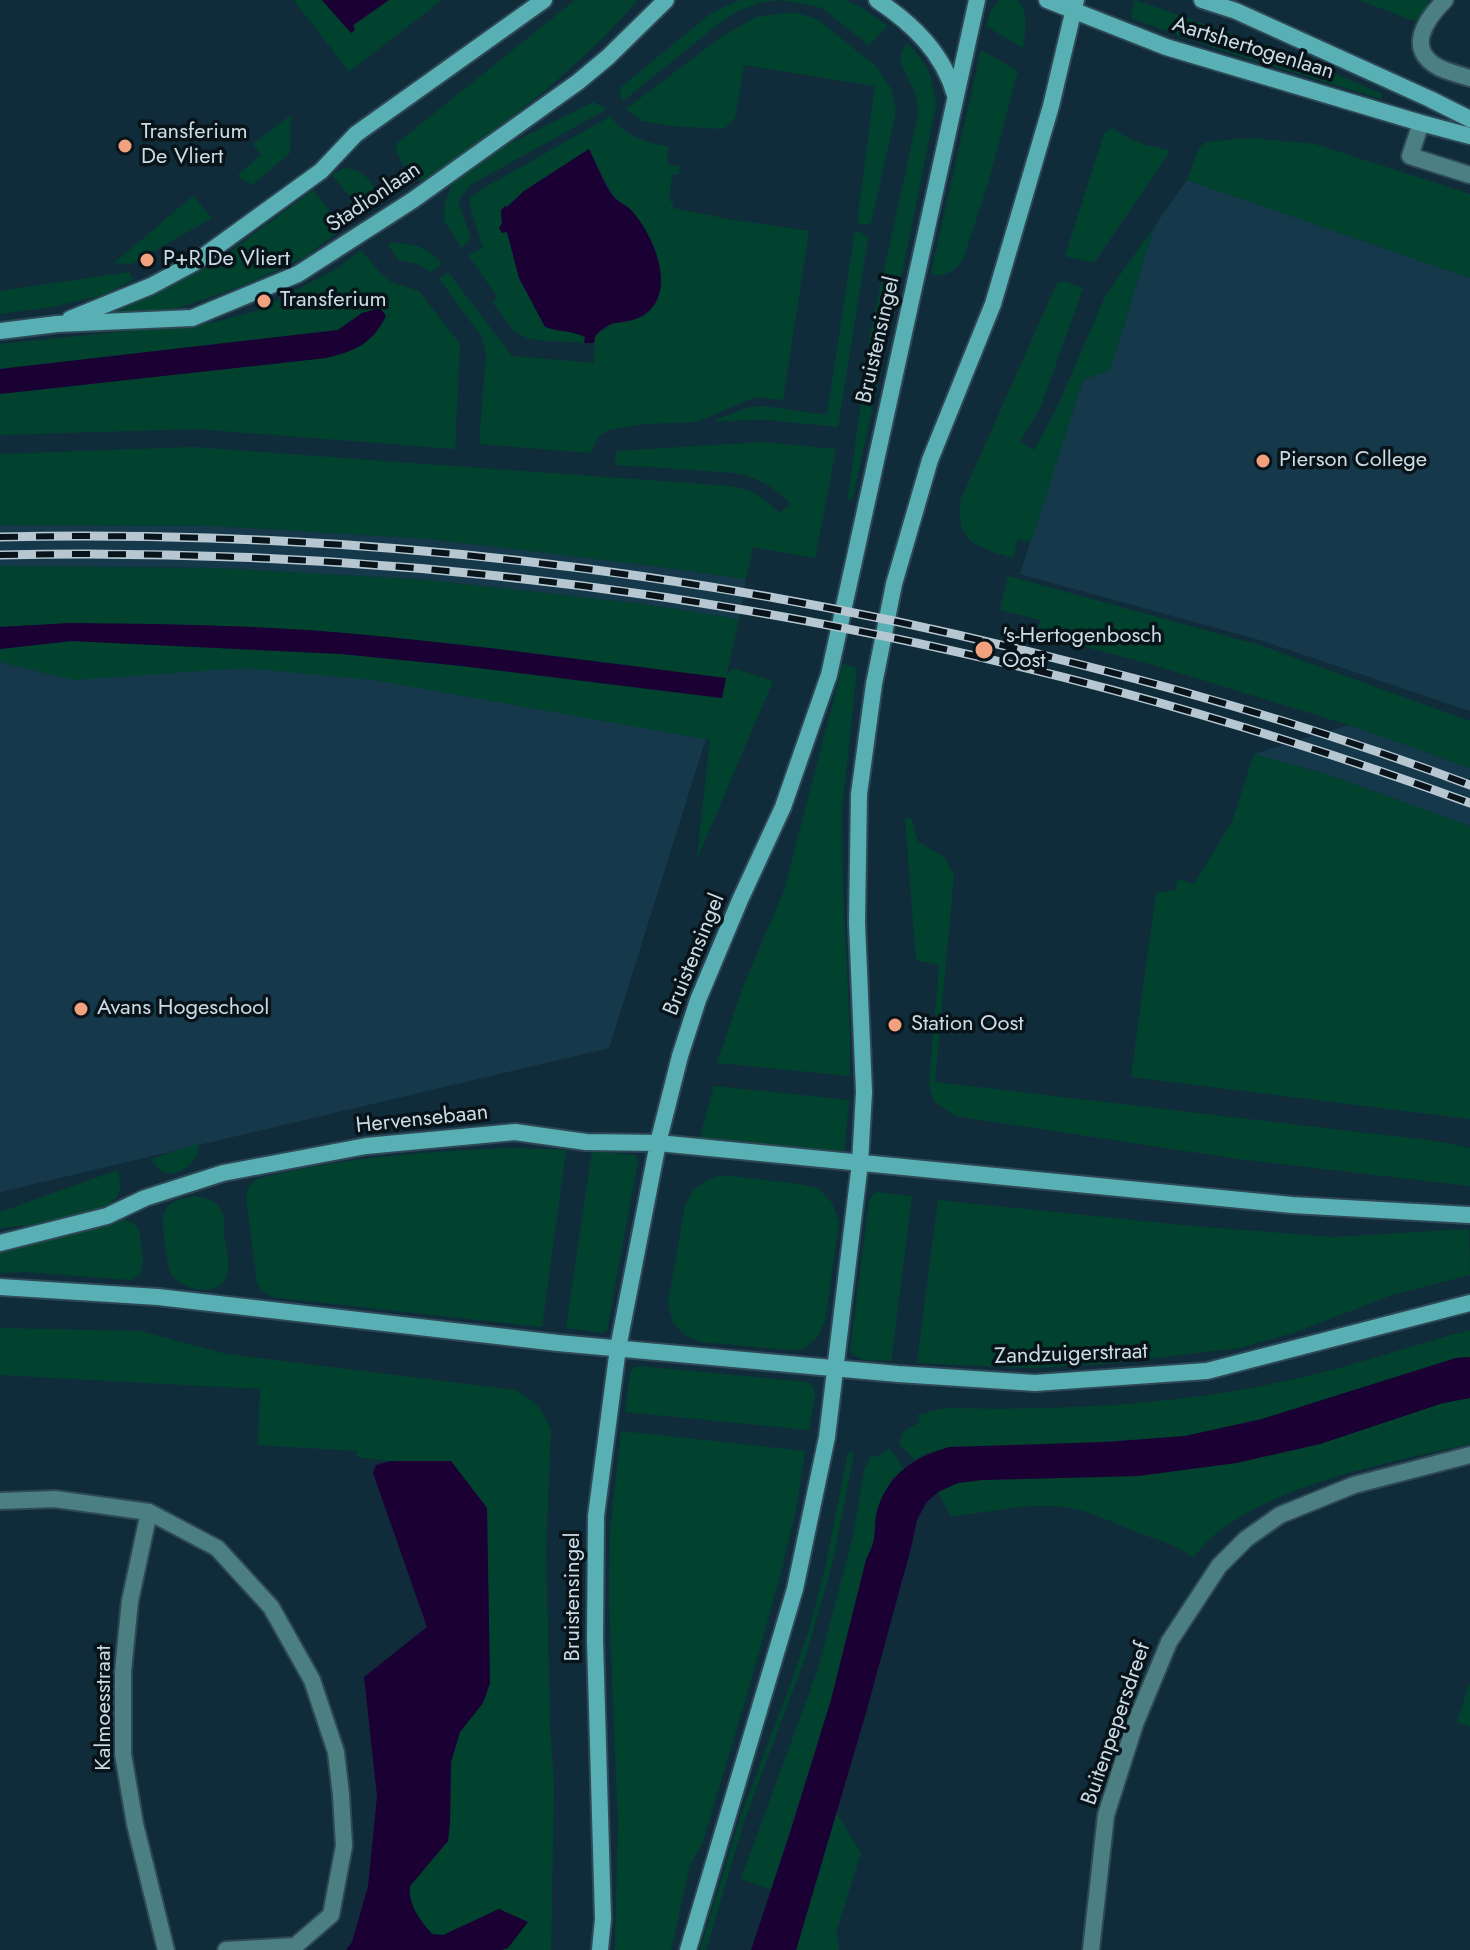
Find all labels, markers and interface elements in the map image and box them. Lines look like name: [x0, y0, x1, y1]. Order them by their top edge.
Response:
street label: Aartshertogenlaan: [1169, 12, 1337, 86]
place label: Transferium De Vliert: [141, 120, 248, 172]
marker: Transferium De Vliert: [116, 137, 134, 155]
street label: Stadionlaan: [322, 157, 426, 239]
place label: P+R De Vliert: [163, 247, 290, 273]
marker: P+R De Vliert: [138, 251, 156, 269]
street label: Bruistensingel: [852, 274, 906, 406]
place label: Transferium: [280, 288, 387, 314]
marker: Transferium: [255, 292, 273, 310]
place label: Pierson College: [1279, 448, 1427, 474]
marker: Pierson College: [1254, 452, 1272, 470]
place label: 's-Hertogenbosch Oost: [1002, 624, 1162, 676]
marker: 's-Hertogenbosch Oost: [973, 639, 995, 661]
street label: Bruistensingel: [659, 890, 731, 1020]
place label: Avans Hogeschool: [97, 996, 269, 1022]
marker: Avans Hogeschool: [72, 1000, 90, 1018]
place label: Station Oost: [911, 1012, 1024, 1038]
marker: Station Oost: [886, 1016, 904, 1034]
street label: Hervensebaan: [355, 1100, 489, 1140]
street label: Zandzuigerstraat: [994, 1339, 1148, 1371]
street label: Bruistensingel: [561, 1532, 587, 1662]
street label: Buitenpepersdreef: [1077, 1639, 1157, 1809]
street label: Kalmoesstraat: [92, 1645, 118, 1771]

